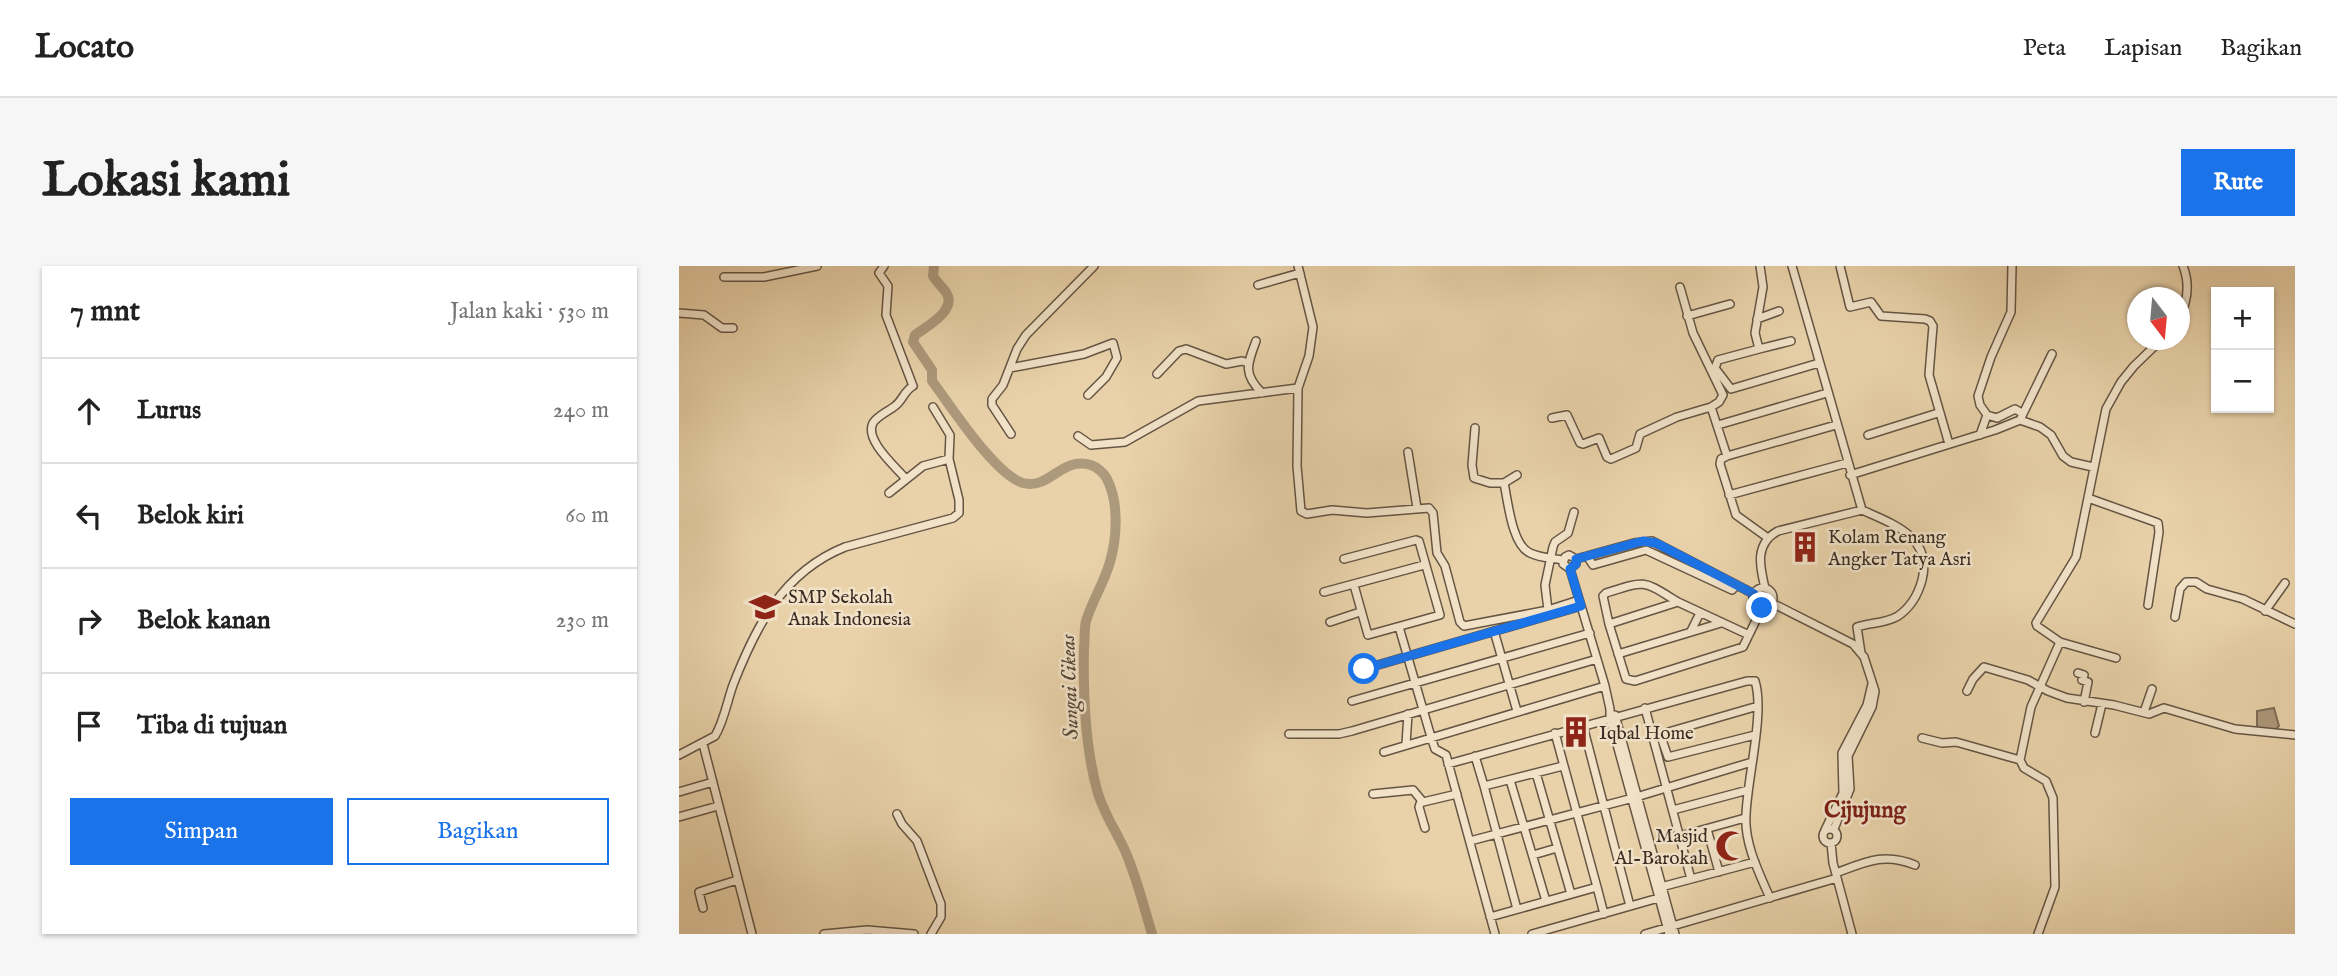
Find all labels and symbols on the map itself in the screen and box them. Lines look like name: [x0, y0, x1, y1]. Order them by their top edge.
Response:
north arrow: [2127, 287, 2190, 350]
place label: Kolam Renang Angker Tatya Asri: [1827, 526, 1971, 572]
building icon: Kolam Renang Angker Tatya Asri: [1788, 530, 1822, 564]
place label: SMP Sekolah Anak Indonesia: [787, 586, 912, 632]
school or university icon: SMP Sekolah Anak Indonesia: [748, 590, 782, 624]
route end: [1746, 592, 1777, 623]
water label: Sungai Cikeas: [1055, 633, 1086, 740]
route start: [1348, 653, 1379, 684]
building icon: Iqbal Home: [1559, 715, 1593, 749]
place label: Iqbal Home: [1599, 722, 1694, 746]
district label: Cijujung: [1824, 796, 1907, 825]
place label: Masjid Al-Barokah: [1614, 825, 1709, 871]
mosque icon: Masjid Al-Barokah: [1714, 829, 1748, 863]

